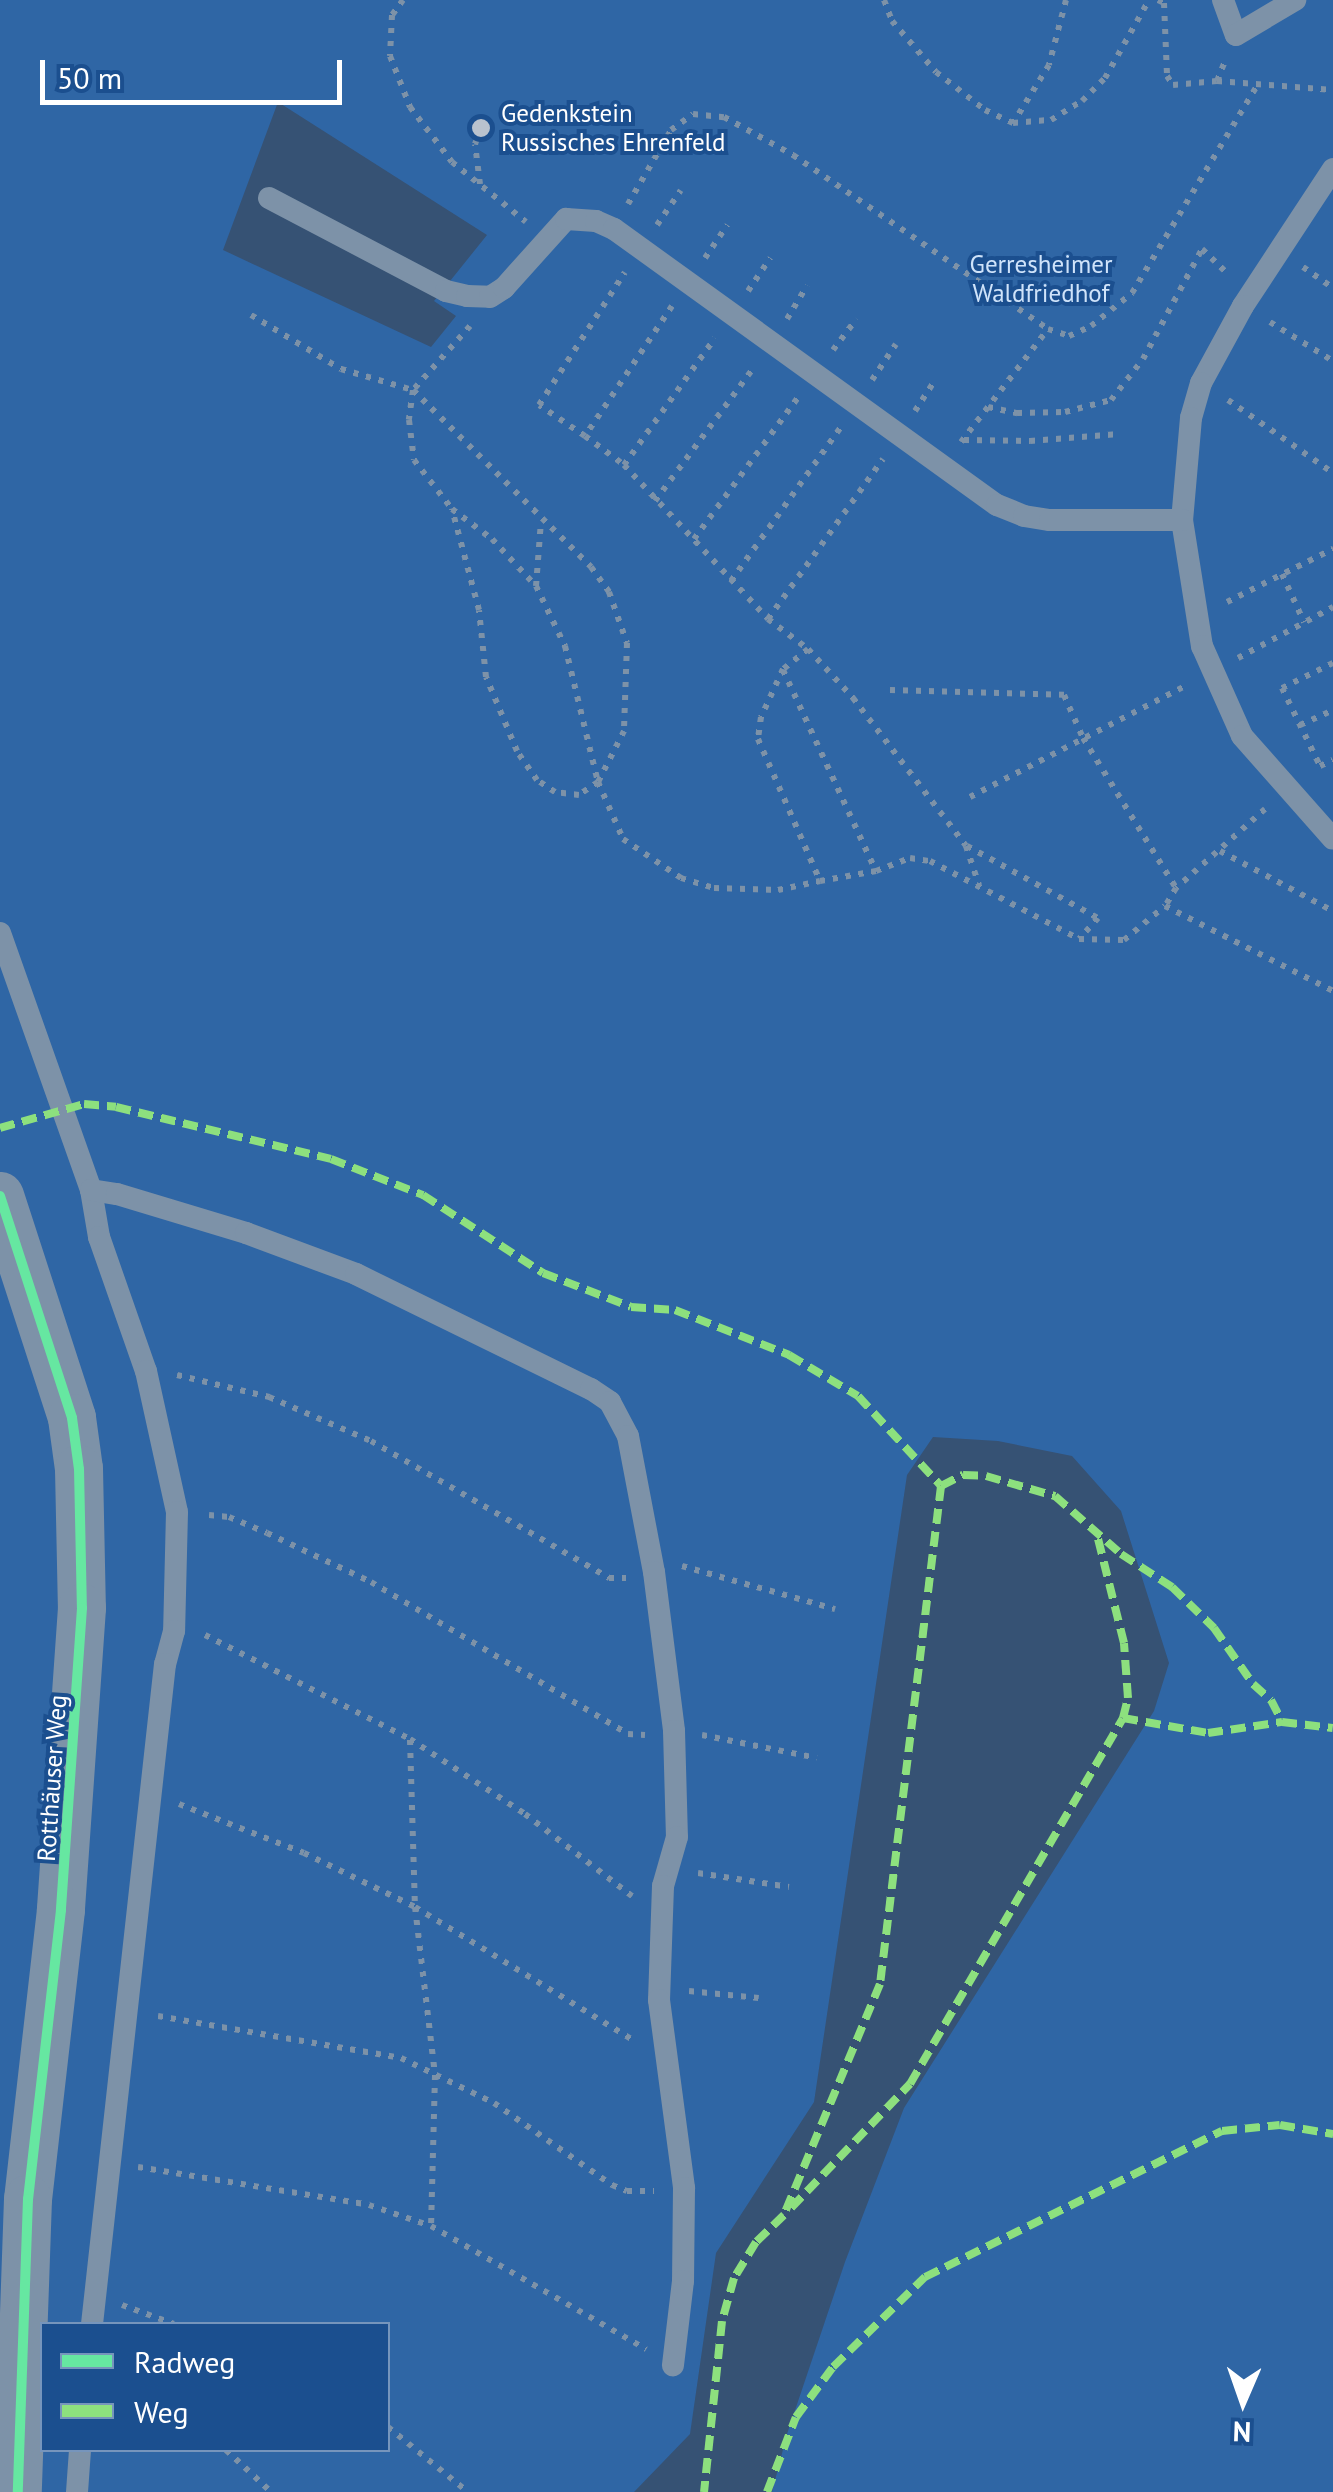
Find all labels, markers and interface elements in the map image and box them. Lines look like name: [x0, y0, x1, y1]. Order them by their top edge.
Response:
scale bar: [45, 40, 348, 102]
text: 50 m: [57, 58, 122, 97]
place label: Gedenkstein Russisches Ehrenfeld: [501, 99, 725, 158]
marker: Gedenkstein Russisches Ehrenfeld: [470, 117, 492, 139]
park label: Gerresheimer Waldfriedhof: [970, 250, 1112, 309]
street label: Rotthäuser Weg: [31, 1693, 73, 1863]
legend: [40, 2322, 390, 2452]
text: Radweg: [134, 2342, 235, 2381]
north arrow: [1193, 2352, 1293, 2452]
text: Weg: [134, 2392, 189, 2431]
text: N: [1232, 2414, 1252, 2451]

